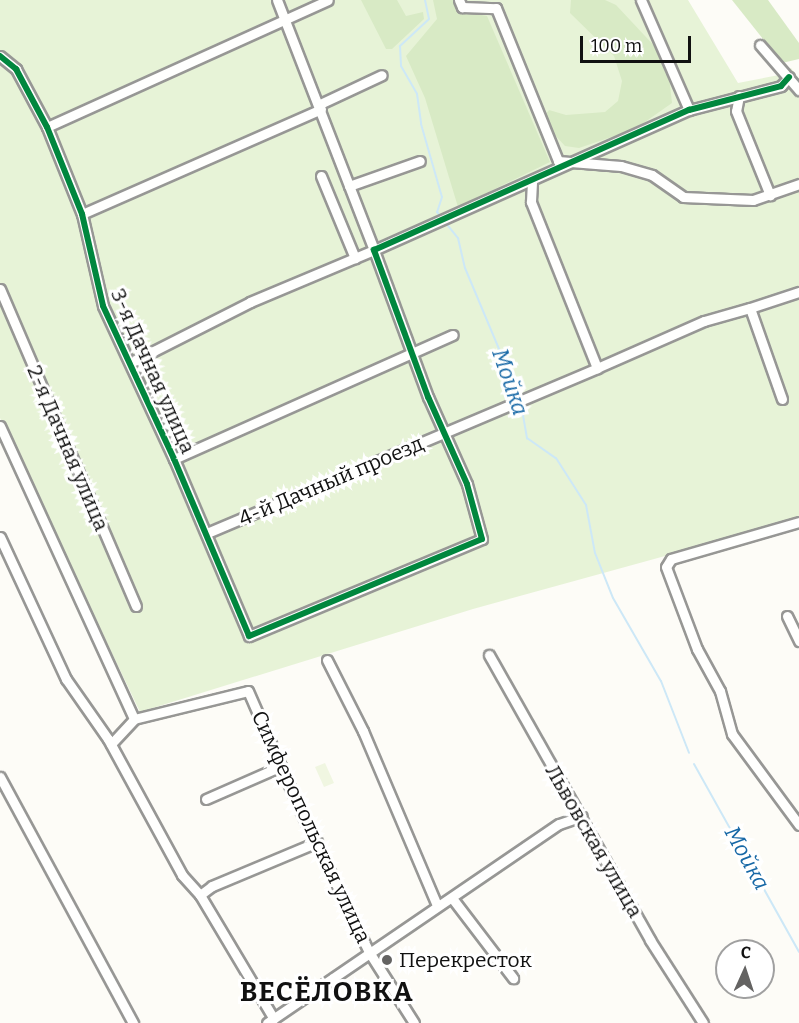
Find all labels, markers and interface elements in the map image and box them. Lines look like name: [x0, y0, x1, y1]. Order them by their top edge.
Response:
scale bar: [583, 24, 694, 62]
text: 100 m: [591, 35, 642, 57]
street label: 3-я Дачная улица: [105, 285, 201, 457]
water label: Мойка: [486, 345, 534, 419]
street label: 2-я Дачная улица: [22, 361, 114, 535]
street label: 4-й Дачный проезд: [235, 431, 427, 531]
street label: Симферопольская улица: [246, 707, 376, 947]
street label: Львовская улица: [540, 760, 648, 922]
water label: Мойка: [719, 822, 775, 894]
north arrow: [715, 939, 775, 999]
text: С: [740, 943, 751, 962]
place label: Перекресток: [399, 947, 532, 973]
marker: Перекресток: [380, 953, 394, 967]
district label: ВЕСЁЛОВКА: [240, 977, 414, 1009]

